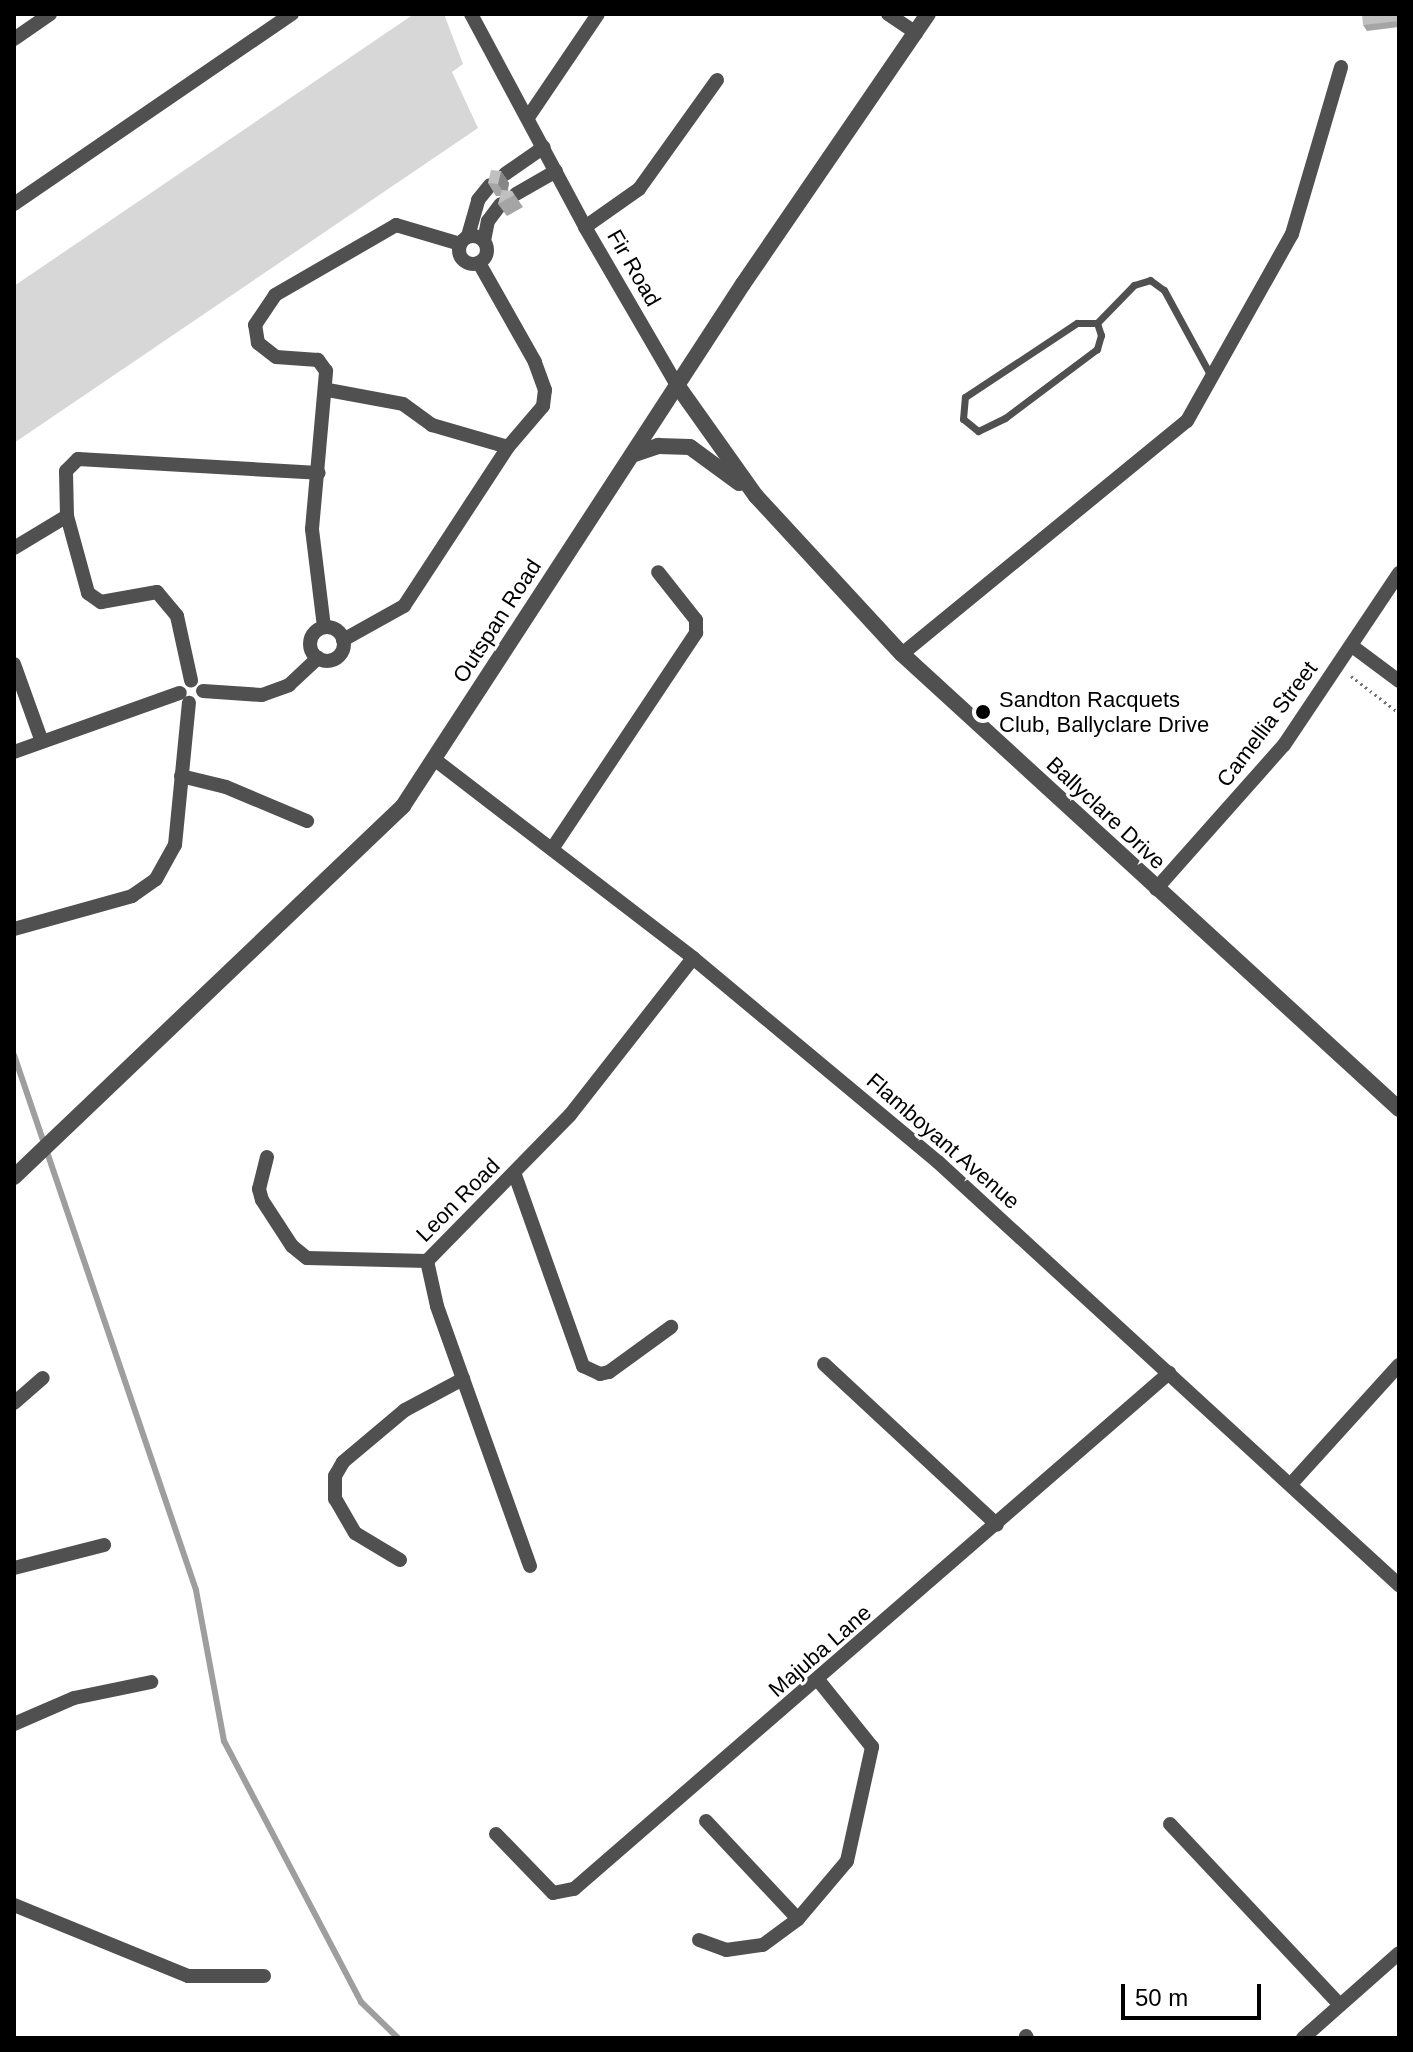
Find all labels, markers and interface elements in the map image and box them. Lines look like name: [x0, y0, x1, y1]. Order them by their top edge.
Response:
street label: Fir Road: [601, 225, 667, 311]
street label: Outspan Road: [447, 554, 547, 688]
street label: Camellia Street: [1211, 656, 1323, 792]
place label: Sandton Racquets Club, Ballyclare Drive: [999, 686, 1209, 738]
marker: Sandton Racquets Club, Ballyclare Drive: [974, 703, 992, 721]
street label: Ballyclare Drive: [1041, 751, 1171, 875]
street label: Flamboyant Avenue: [861, 1067, 1025, 1215]
street label: Leon Road: [411, 1153, 505, 1247]
street label: Majuba Lane: [763, 1599, 877, 1703]
scale bar: [1125, 1968, 1265, 2018]
text: 50 m: [1135, 1984, 1188, 2011]

